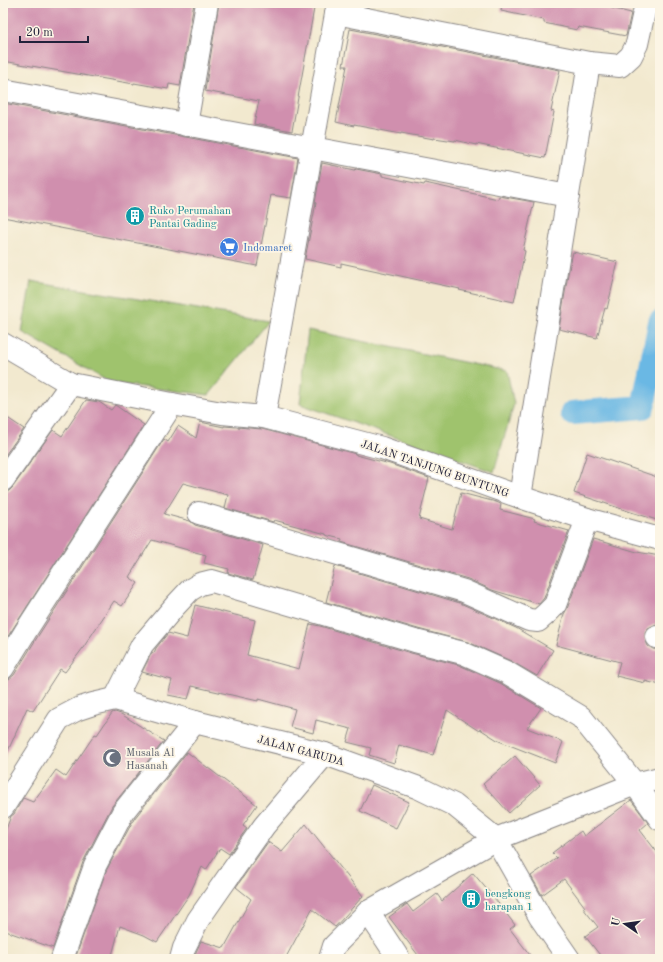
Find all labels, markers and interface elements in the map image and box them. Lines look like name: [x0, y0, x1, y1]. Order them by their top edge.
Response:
scale bar: [20, 18, 88, 44]
text: 20 m: [26, 27, 53, 39]
building icon: Ruko Perumahan Pantai Gading: [124, 205, 146, 227]
place label: Ruko Perumahan Pantai Gading: [149, 206, 231, 230]
supermarket icon: Indomaret: [218, 236, 240, 258]
place label: Indomaret: [243, 243, 292, 254]
street label: JALAN TANJUNG BUNTUNG: [359, 439, 510, 500]
street label: JALAN GARUDA: [256, 735, 346, 768]
mosque icon: Musala Al Hasanah: [101, 747, 123, 769]
place label: Musala Al Hasanah: [126, 748, 174, 772]
building icon: bengkong harapan 1: [460, 888, 482, 910]
place label: bengkong harapan 1: [485, 889, 533, 913]
north arrow: [605, 904, 645, 944]
text: U: [610, 916, 623, 928]

